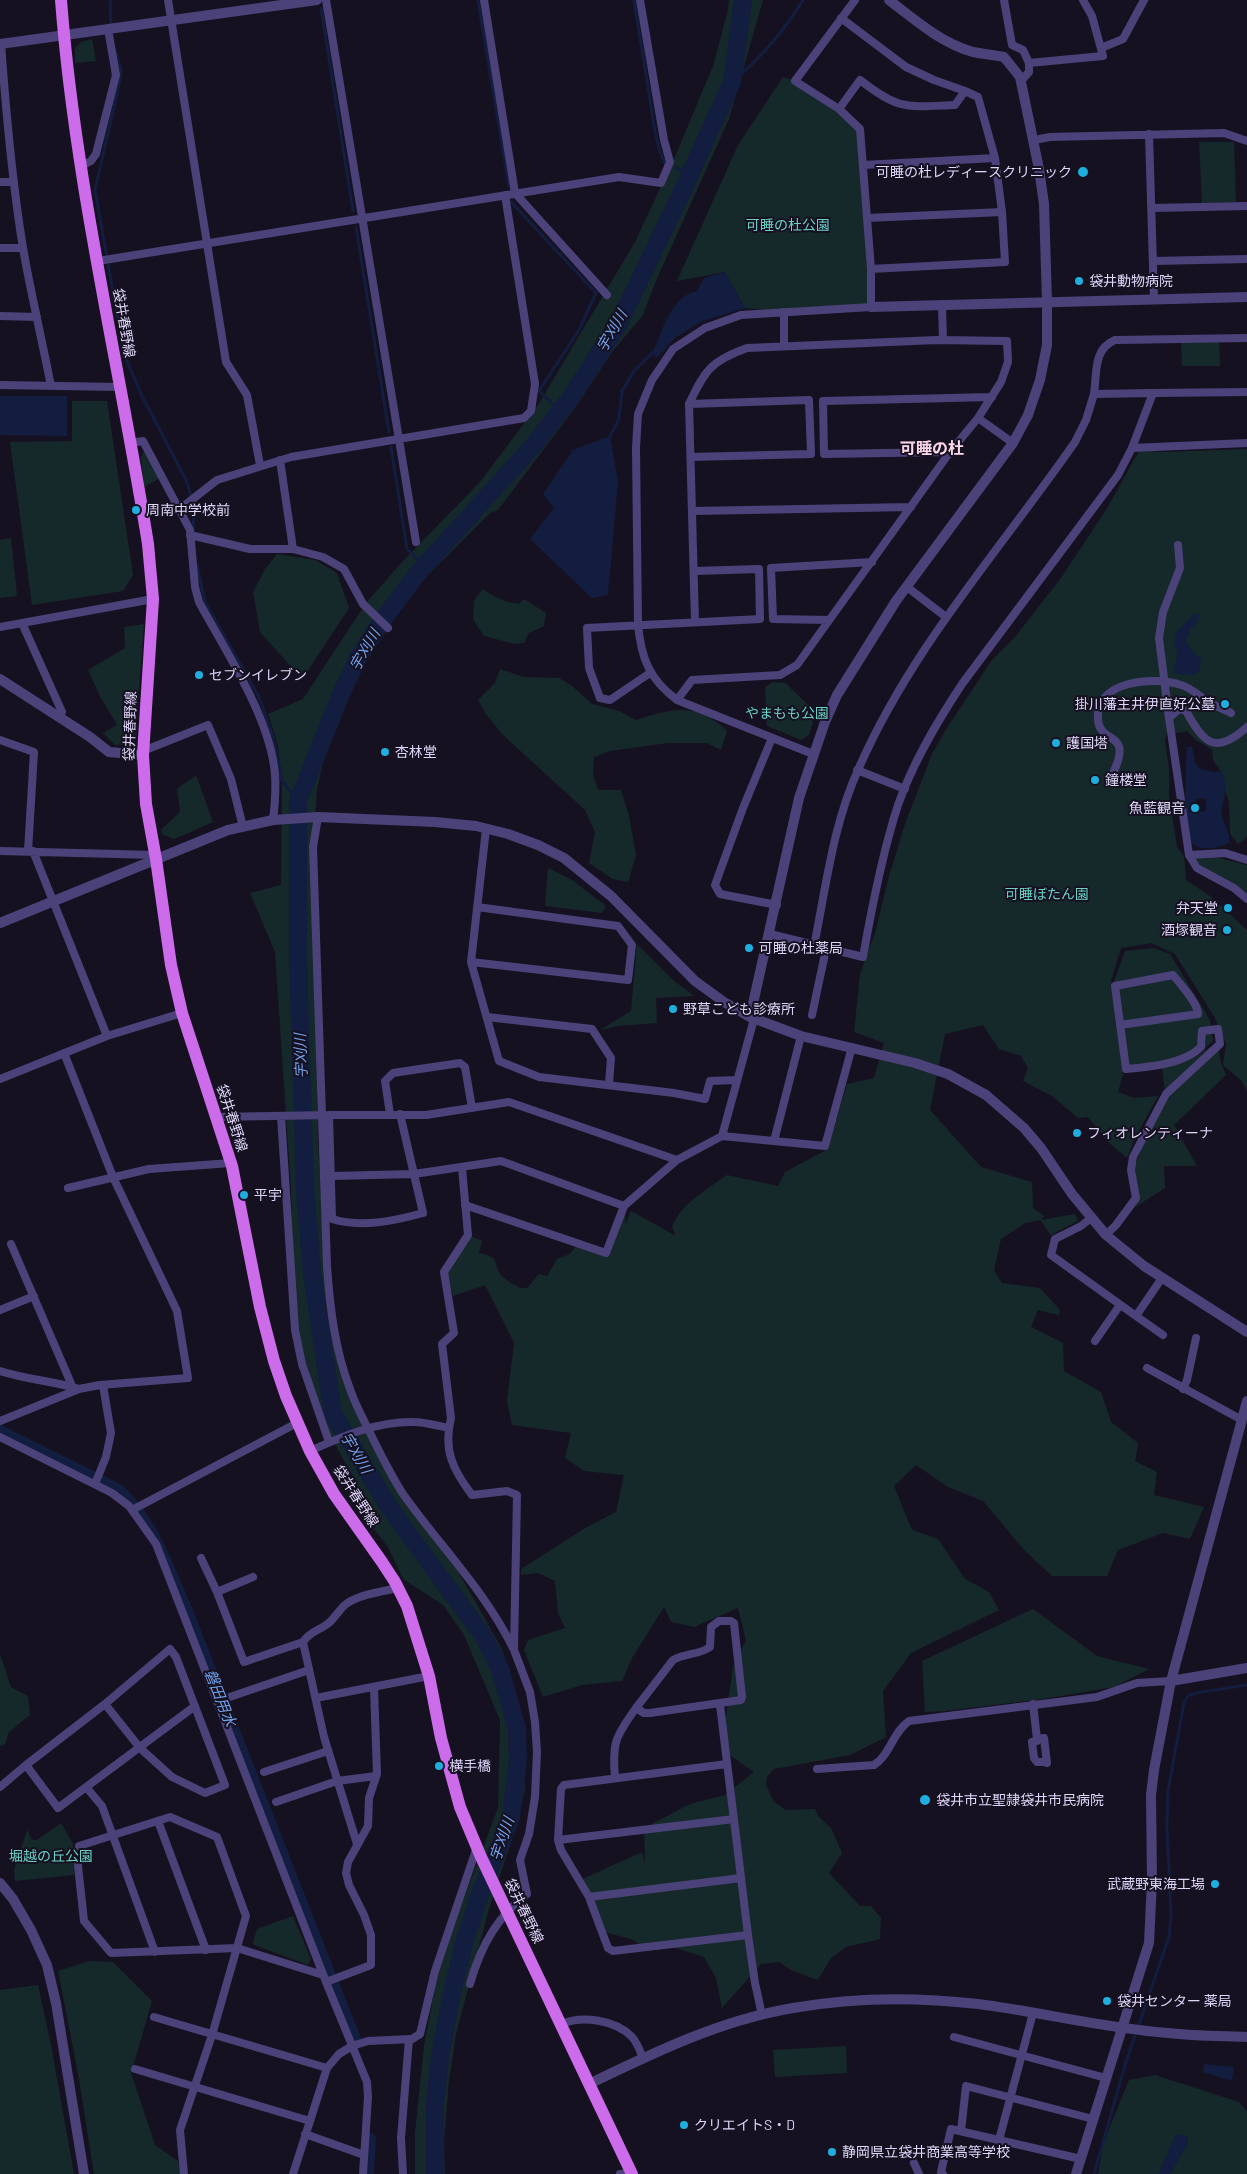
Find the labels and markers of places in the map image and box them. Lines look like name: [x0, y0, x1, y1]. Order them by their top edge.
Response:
place label: 可睡の杜レディースクリニック: [876, 164, 1072, 180]
marker: 可睡の杜レディースクリニック: [1076, 165, 1090, 179]
place label: 袋井動物病院: [1089, 273, 1173, 289]
marker: 袋井動物病院: [1073, 275, 1085, 287]
place label: 周南中学校前: [146, 502, 230, 518]
marker: 周南中学校前: [130, 504, 142, 516]
place label: セブンイレブン: [209, 667, 307, 683]
marker: セブンイレブン: [193, 669, 205, 681]
place label: 掛川藩主井伊直好公墓: [1075, 696, 1215, 712]
marker: 掛川藩主井伊直好公墓: [1219, 698, 1231, 710]
place label: 護国塔: [1066, 735, 1108, 751]
marker: 護国塔: [1050, 737, 1062, 749]
place label: 杏林堂: [395, 744, 437, 760]
marker: 杏林堂: [379, 746, 391, 758]
place label: 鐘楼堂: [1105, 772, 1147, 788]
marker: 鐘楼堂: [1089, 774, 1101, 786]
place label: 魚藍観音: [1129, 800, 1185, 816]
marker: 魚藍観音: [1189, 802, 1201, 814]
place label: 弁天堂: [1176, 900, 1218, 916]
marker: 弁天堂: [1222, 902, 1234, 914]
place label: 酒塚観音: [1161, 922, 1217, 938]
marker: 酒塚観音: [1221, 924, 1233, 936]
place label: 可睡の杜薬局: [759, 940, 843, 956]
marker: 可睡の杜薬局: [743, 942, 755, 954]
place label: 野草こども診療所: [683, 1001, 795, 1017]
marker: 野草こども診療所: [667, 1003, 679, 1015]
place label: フィオレンティーナ: [1087, 1125, 1213, 1141]
marker: フィオレンティーナ: [1071, 1127, 1083, 1139]
place label: 平宇: [254, 1187, 282, 1203]
marker: 平宇: [238, 1189, 250, 1201]
place label: 横手橋: [449, 1758, 491, 1774]
marker: 横手橋: [433, 1760, 445, 1772]
place label: 袋井市立聖隷袋井市民病院: [936, 1792, 1104, 1808]
marker: 袋井市立聖隷袋井市民病院: [918, 1793, 932, 1807]
place label: 武蔵野東海工場: [1107, 1876, 1205, 1892]
marker: 武蔵野東海工場: [1209, 1878, 1221, 1890]
place label: 袋井センター 薬局: [1117, 1993, 1232, 2009]
marker: 袋井センター 薬局: [1101, 1995, 1113, 2007]
place label: クリエイトS・D: [694, 2117, 795, 2133]
marker: クリエイトS・D: [678, 2119, 690, 2131]
place label: 静岡県立袋井商業高等学校: [842, 2144, 1010, 2160]
marker: 静岡県立袋井商業高等学校: [826, 2146, 838, 2158]

